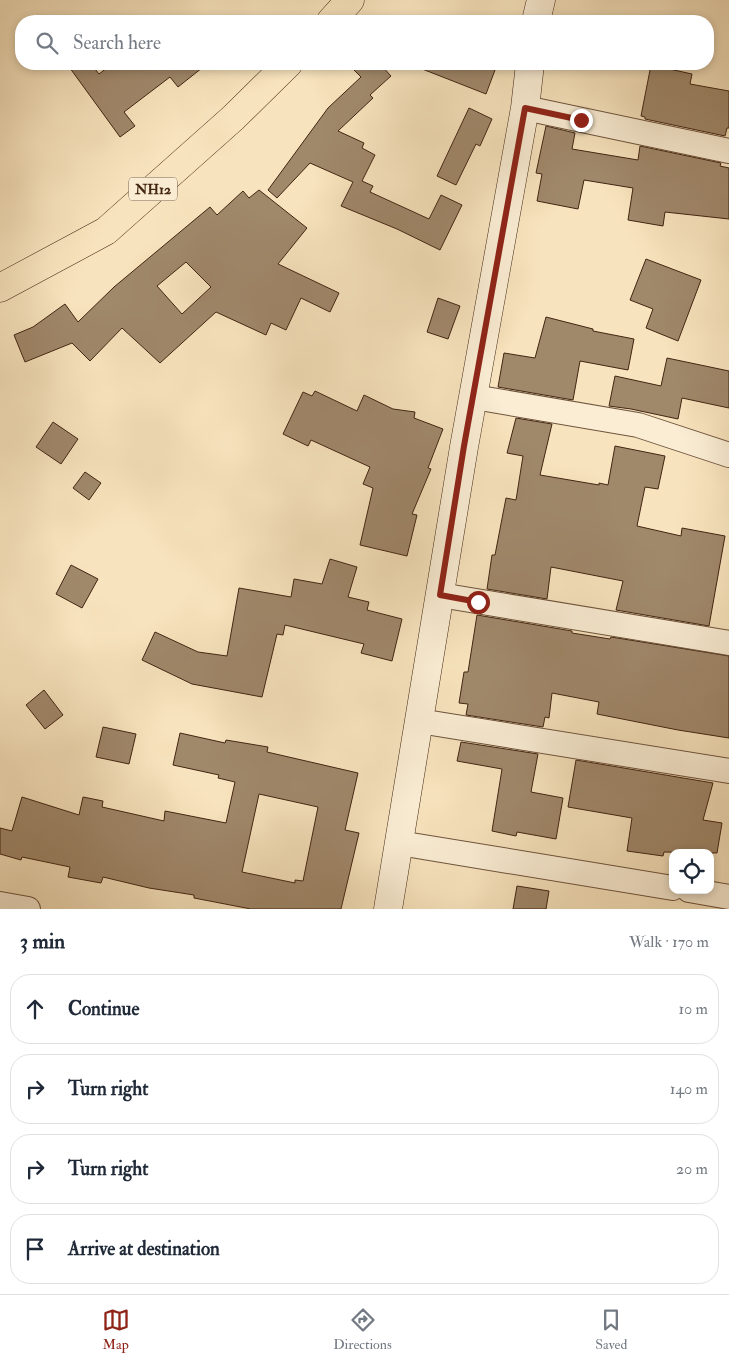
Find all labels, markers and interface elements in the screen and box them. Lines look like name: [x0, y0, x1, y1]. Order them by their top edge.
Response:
search box: [15, 15, 714, 70]
icon: search: [33, 29, 61, 57]
text: Search here: [73, 31, 161, 55]
route end: [570, 109, 593, 132]
road number: NH12: [129, 178, 177, 200]
route start: [467, 591, 490, 614]
map controls: [669, 849, 714, 894]
button: locate: [669, 849, 714, 894]
text: 3 min: [20, 928, 65, 955]
text: Walk · 170 m: [629, 932, 709, 952]
icon: ahead: [21, 995, 49, 1023]
text: Continue: [68, 997, 139, 1021]
text: 10 m: [678, 999, 708, 1019]
icon: right: [21, 1075, 49, 1103]
text: Turn right: [68, 1077, 148, 1101]
text: 140 m: [670, 1079, 708, 1099]
icon: right: [21, 1155, 49, 1183]
text: Turn right: [68, 1157, 148, 1181]
text: 20 m: [676, 1159, 708, 1179]
icon: arrive: [21, 1235, 49, 1263]
text: Arrive at destination: [68, 1237, 220, 1261]
tab: Map: [102, 1306, 130, 1353]
tab: Directions: [333, 1306, 392, 1353]
tab: Saved: [595, 1306, 627, 1353]

